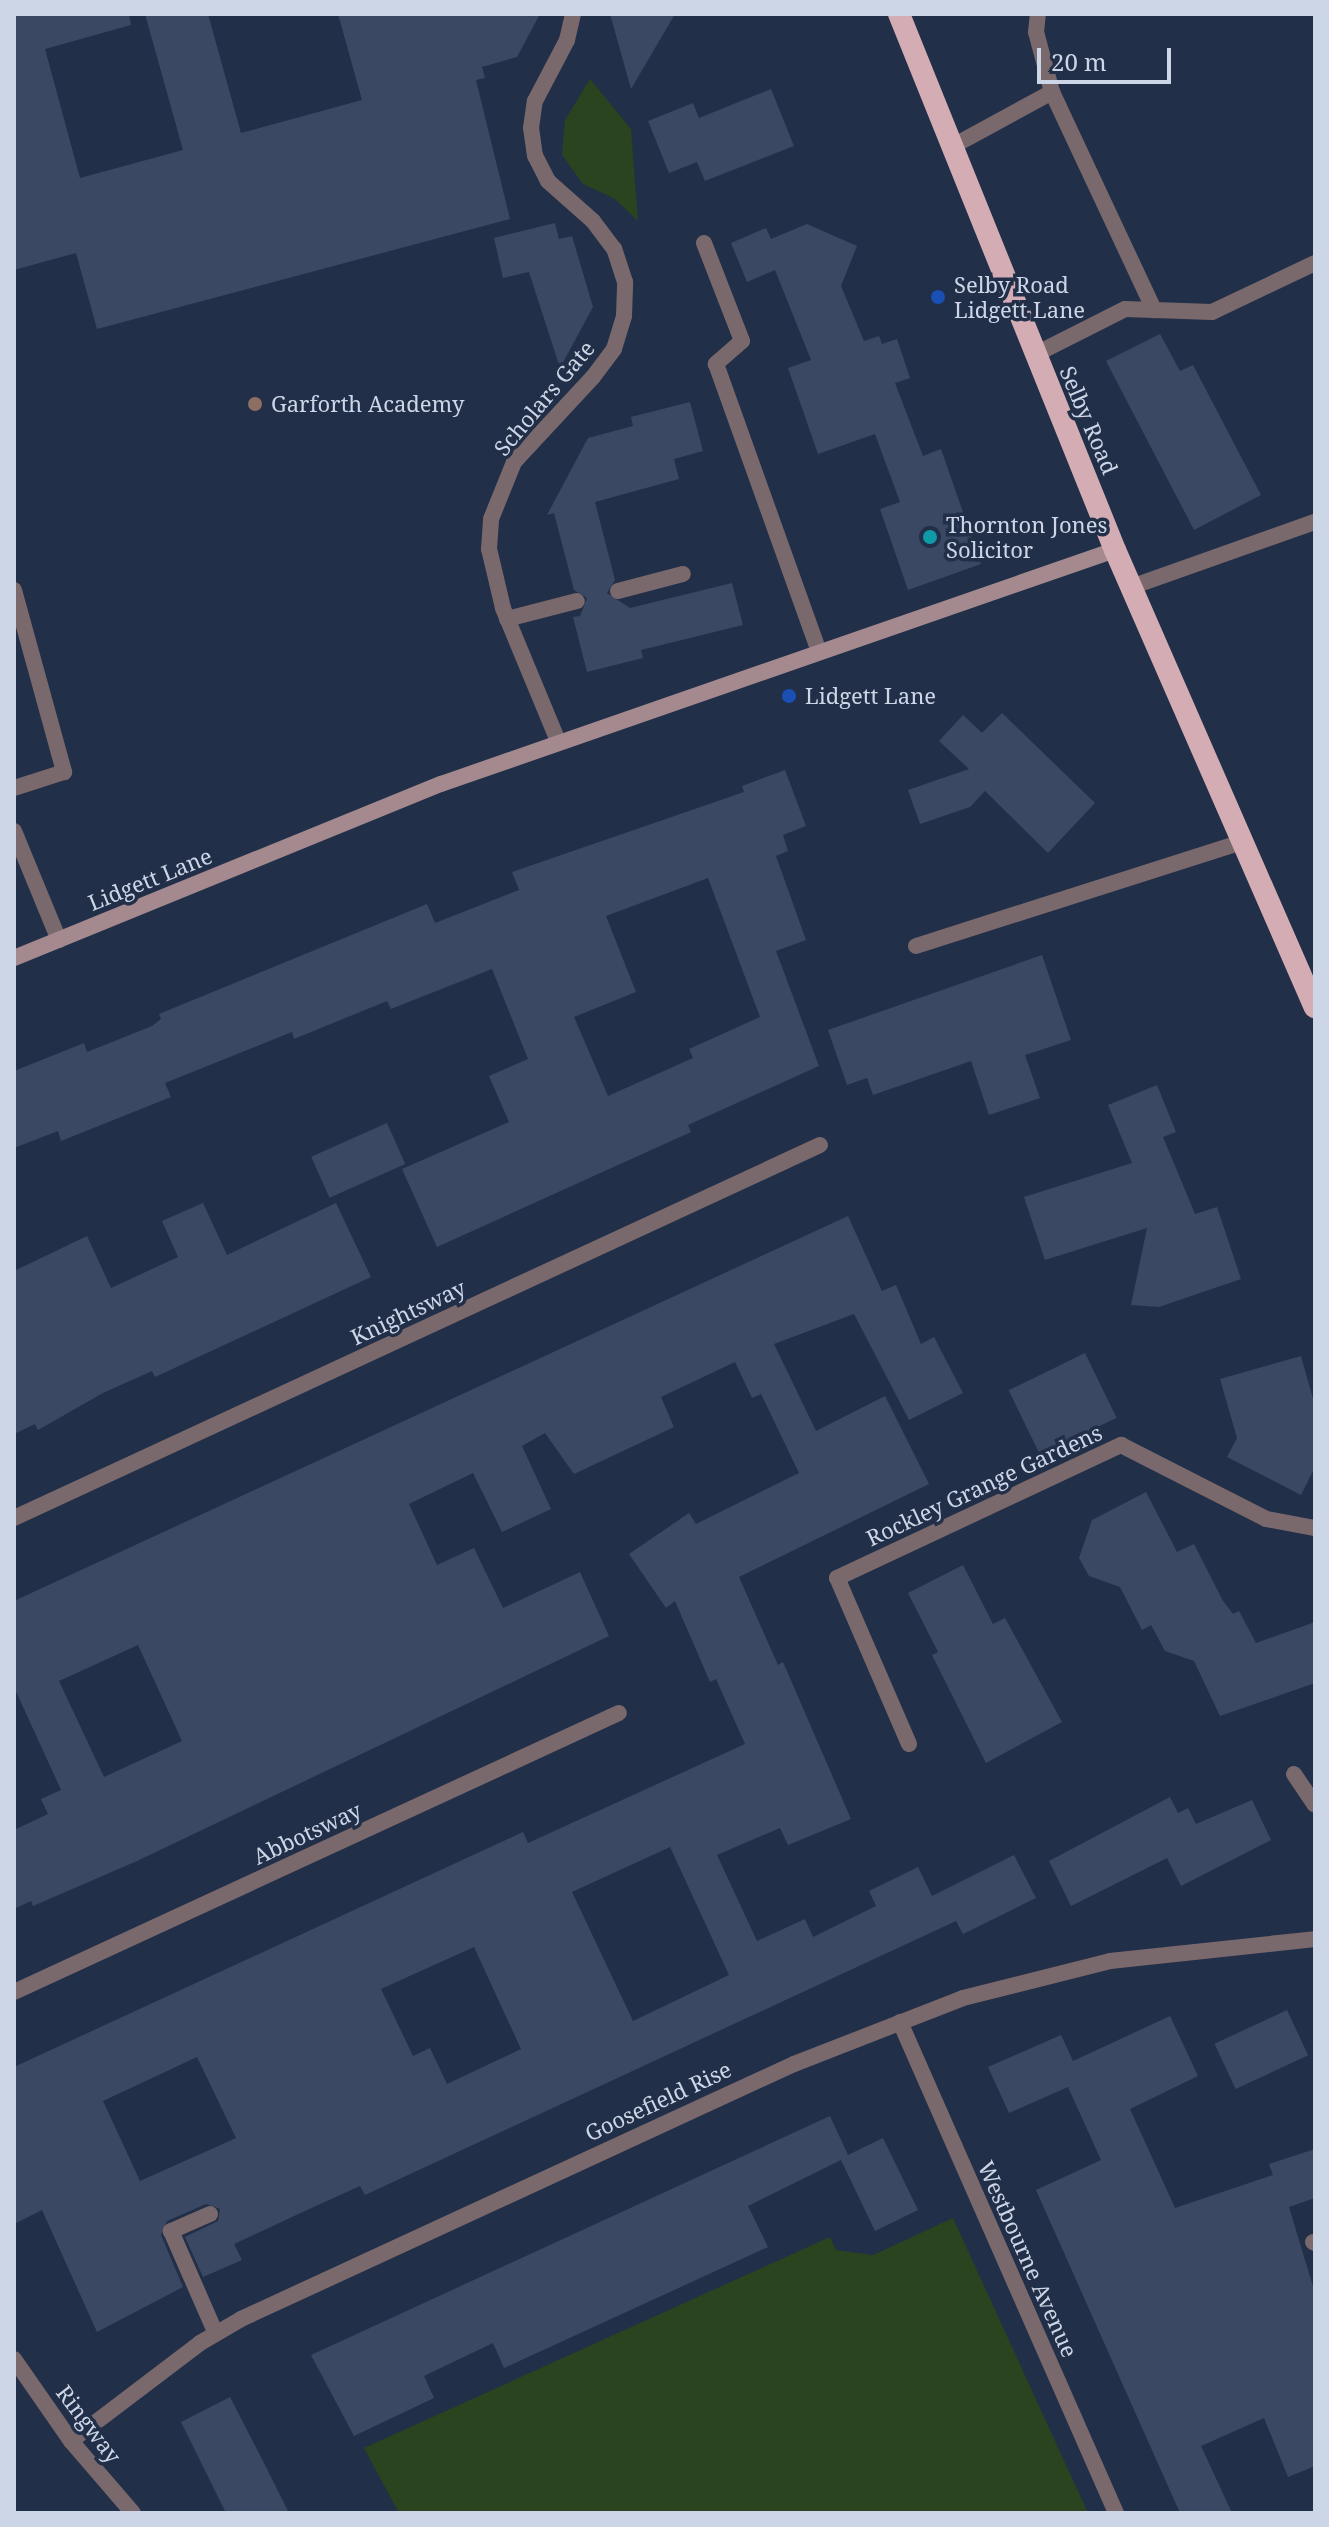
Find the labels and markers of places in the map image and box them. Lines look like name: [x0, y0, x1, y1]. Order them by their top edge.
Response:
place label: Selby Road Lidgett Lane: [954, 271, 1085, 322]
marker: Selby Road Lidgett Lane: [929, 288, 947, 306]
place label: Garforth Academy: [271, 391, 464, 417]
marker: Garforth Academy: [246, 395, 264, 413]
place label: Thornton Jones Solicitor: [946, 511, 1107, 562]
marker: Thornton Jones Solicitor: [921, 528, 939, 546]
place label: Lidgett Lane: [805, 683, 936, 709]
marker: Lidgett Lane: [780, 687, 798, 705]

